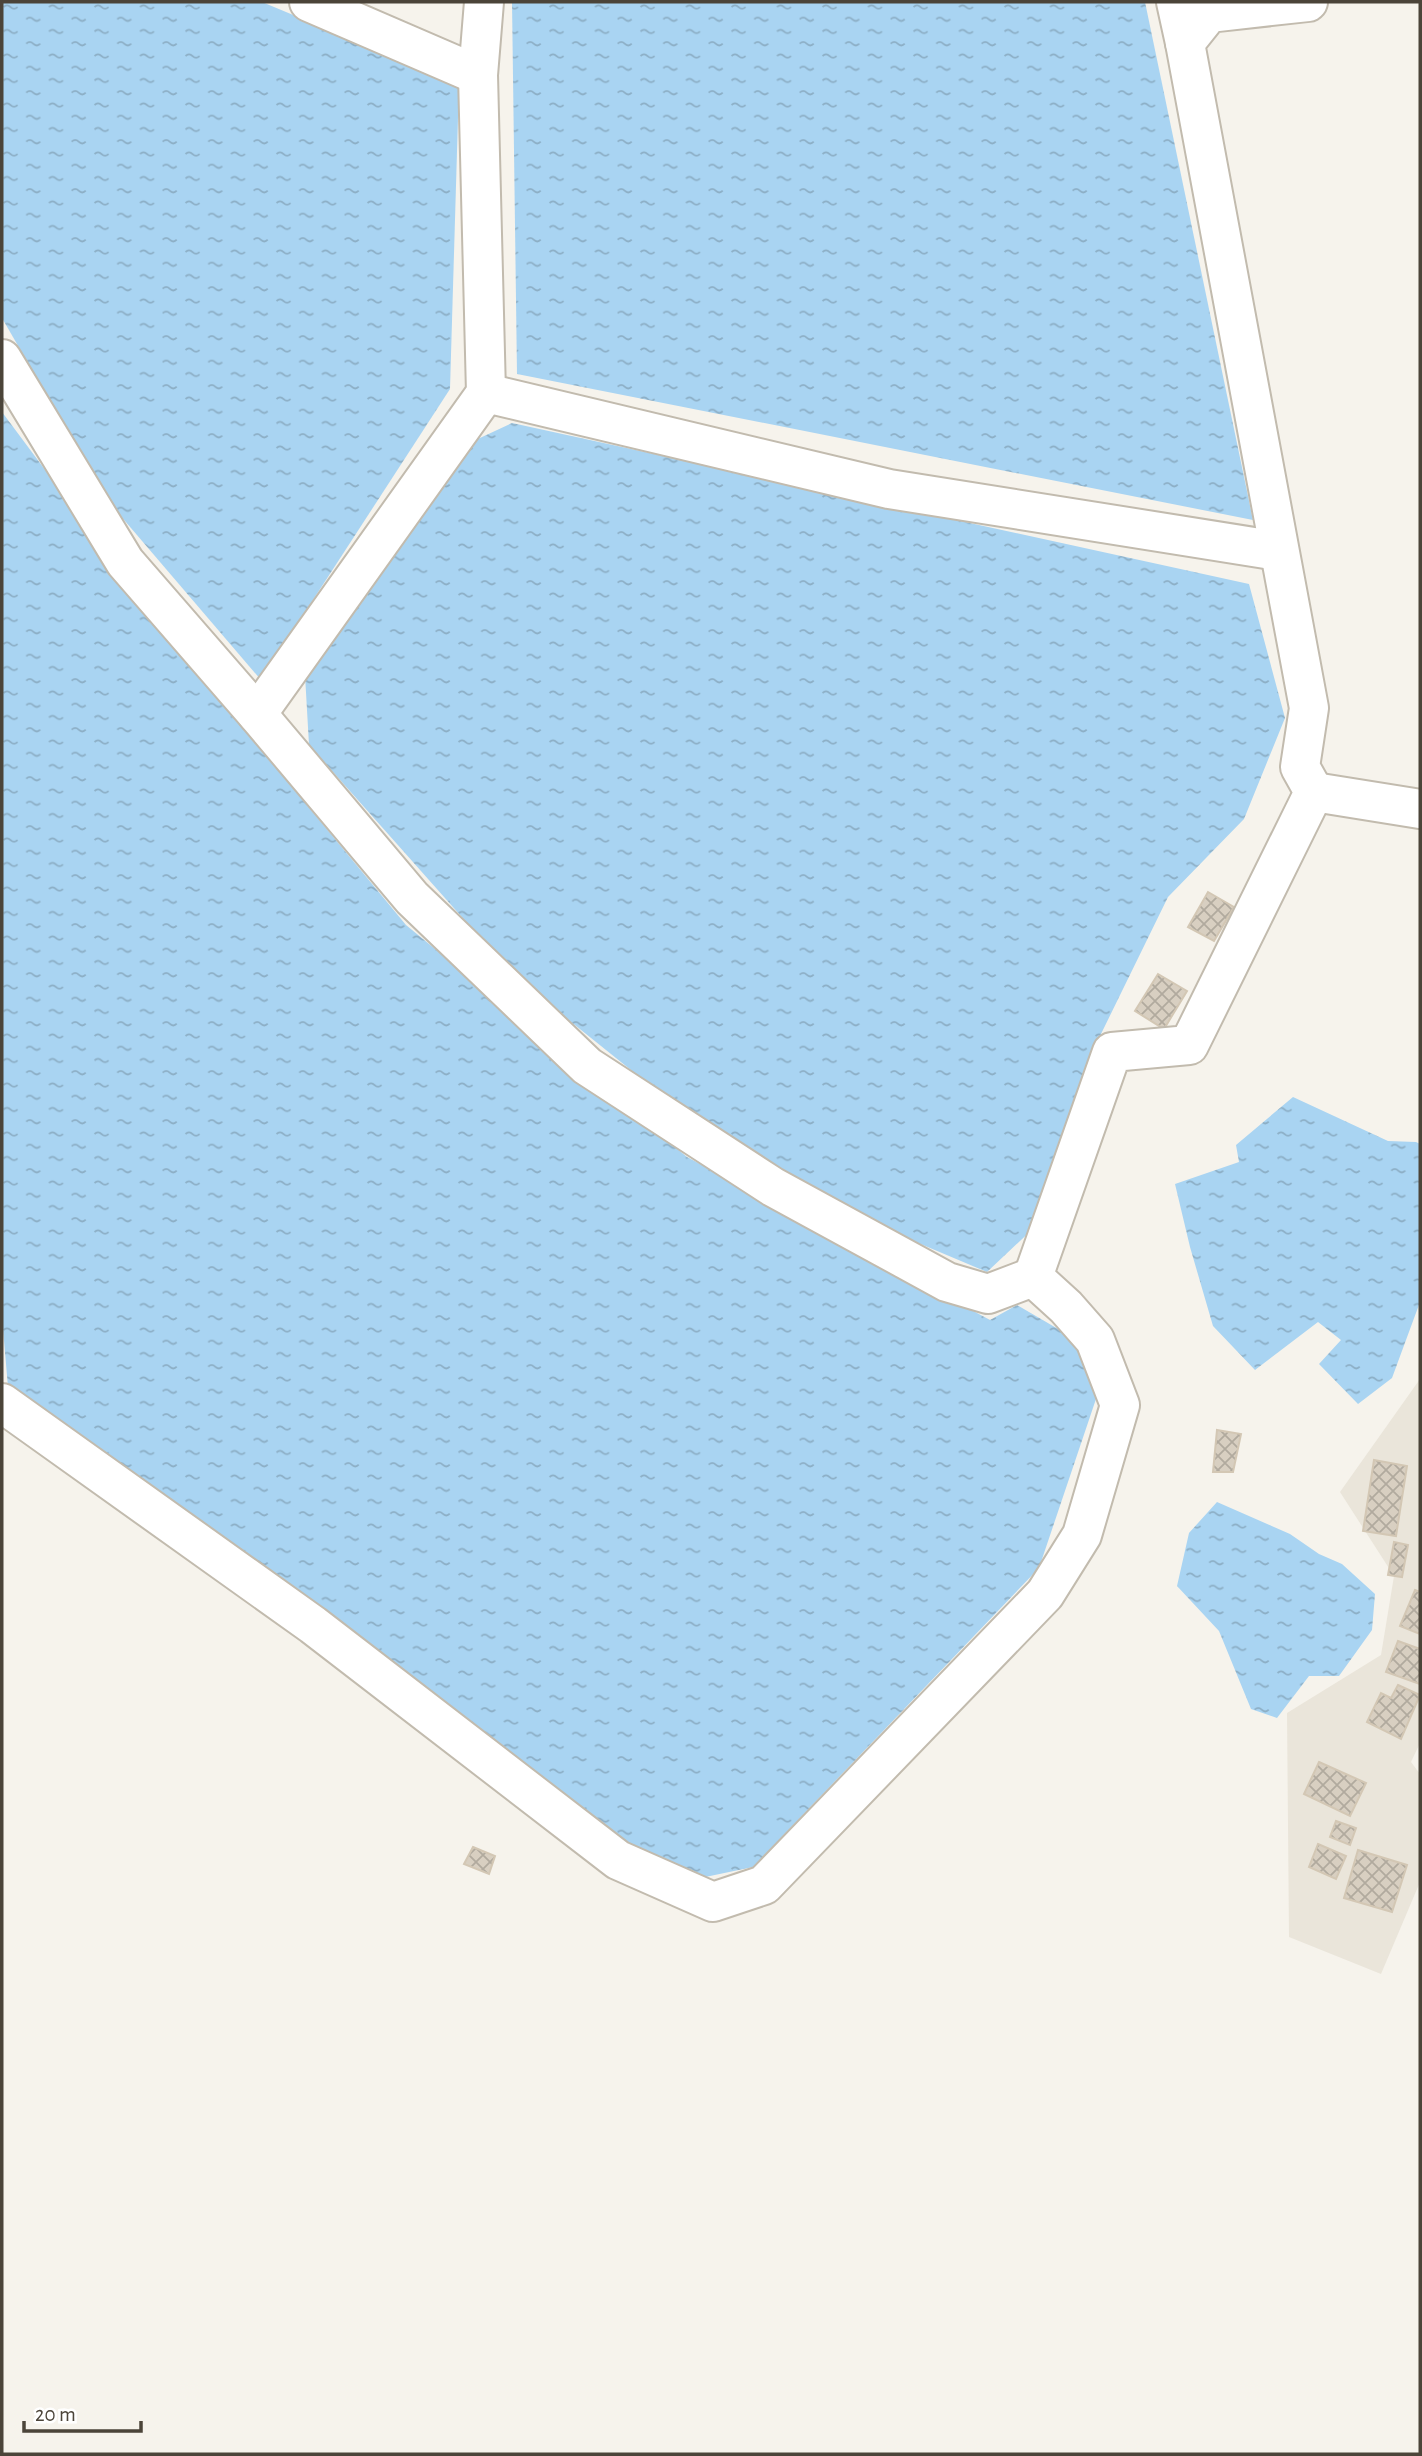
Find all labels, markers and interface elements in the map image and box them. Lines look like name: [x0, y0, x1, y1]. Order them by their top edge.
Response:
scale bar: [24, 2390, 142, 2434]
text: 20 m: [35, 2404, 76, 2425]

